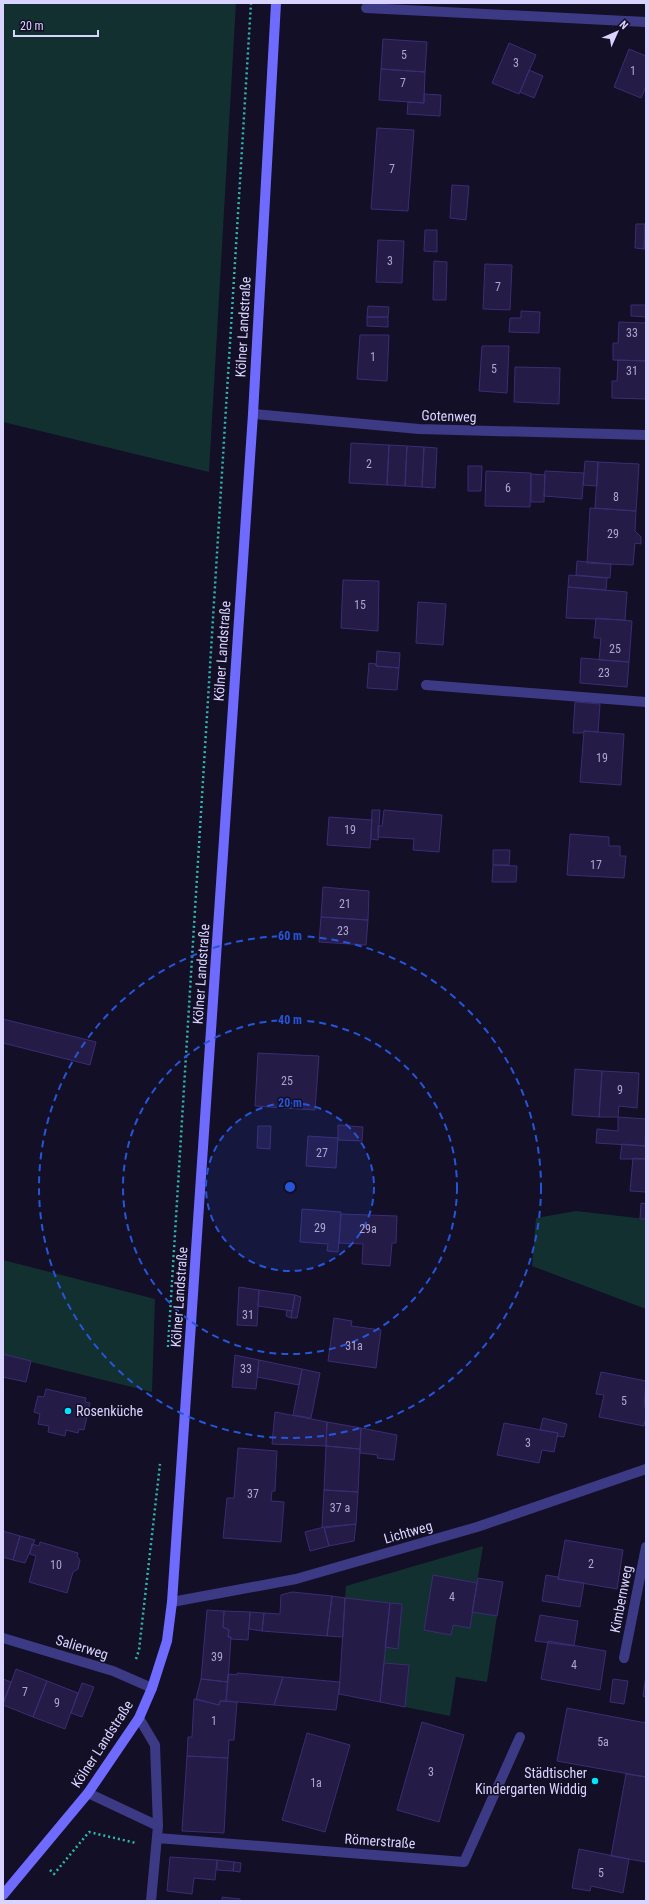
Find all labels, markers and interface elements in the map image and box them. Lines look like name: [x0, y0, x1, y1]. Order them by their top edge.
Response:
scale bar: [14, 12, 98, 38]
north arrow: [597, 12, 637, 52]
text: N: [617, 18, 631, 32]
text: 20 m: [20, 19, 44, 33]
house number: 5: [401, 48, 407, 62]
house number: 3: [513, 56, 519, 70]
house number: 1: [630, 64, 636, 78]
house number: 7: [400, 76, 406, 90]
house number: 7: [389, 162, 395, 176]
house number: 3: [387, 254, 393, 268]
street label: Kölner Landstraße: [232, 276, 254, 378]
house number: 7: [495, 280, 501, 294]
house number: 33: [626, 326, 638, 340]
house number: 1: [370, 350, 376, 364]
house number: 5: [491, 362, 497, 376]
house number: 31: [626, 364, 638, 378]
street label: Gotenweg: [421, 407, 477, 425]
house number: 2: [366, 457, 372, 471]
house number: 6: [505, 481, 511, 495]
house number: 8: [613, 490, 619, 504]
house number: 29: [607, 527, 619, 541]
house number: 15: [354, 598, 366, 612]
street label: Kölner Landstraße: [211, 600, 234, 702]
house number: 25: [609, 642, 621, 656]
house number: 23: [598, 666, 610, 680]
house number: 19: [596, 751, 608, 765]
house number: 19: [344, 823, 356, 837]
house number: 17: [590, 858, 602, 872]
house number: 21: [339, 897, 351, 911]
street label: Kölner Landstraße: [190, 923, 213, 1025]
house number: 23: [337, 924, 349, 938]
text: 60 m: [278, 929, 302, 943]
text: 40 m: [278, 1013, 302, 1027]
house number: 25: [281, 1074, 293, 1088]
house number: 9: [617, 1083, 623, 1097]
text: 20 m: [278, 1096, 302, 1110]
house number: 27: [316, 1146, 328, 1160]
centre of rings: [283, 1180, 297, 1194]
house number: 29: [314, 1221, 326, 1235]
house number: 29a: [359, 1222, 377, 1236]
street label: Kölner Landstraße: [168, 1246, 191, 1348]
house number: 31: [242, 1308, 254, 1322]
house number: 31a: [345, 1339, 363, 1353]
house number: 33: [240, 1362, 252, 1376]
house number: 5: [621, 1394, 627, 1408]
place label: Rosenküche: [76, 1403, 143, 1419]
marker: Rosenküche: [63, 1406, 73, 1416]
house number: 3: [525, 1436, 531, 1450]
house number: 37: [247, 1487, 259, 1501]
house number: 37 a: [330, 1501, 350, 1515]
street label: Lichtweg: [382, 1517, 434, 1547]
house number: 2: [588, 1557, 594, 1571]
house number: 10: [50, 1558, 62, 1572]
street label: Kimbernweg: [607, 1564, 635, 1634]
house number: 4: [449, 1590, 455, 1604]
street label: Salierweg: [54, 1631, 110, 1663]
house number: 39: [211, 1650, 223, 1664]
house number: 4: [571, 1658, 577, 1672]
house number: 7: [22, 1685, 28, 1699]
house number: 9: [54, 1696, 60, 1710]
street label: Kölner Landstraße: [68, 1697, 136, 1791]
house number: 1: [211, 1714, 217, 1728]
house number: 5a: [597, 1735, 609, 1749]
house number: 3: [428, 1765, 434, 1779]
place label: Städtischer Kindergarten Widdig: [475, 1765, 587, 1797]
house number: 1a: [310, 1776, 322, 1790]
marker: Städtischer Kindergarten Widdig: [590, 1776, 600, 1786]
street label: Römerstraße: [344, 1831, 416, 1851]
house number: 5: [598, 1866, 604, 1880]

